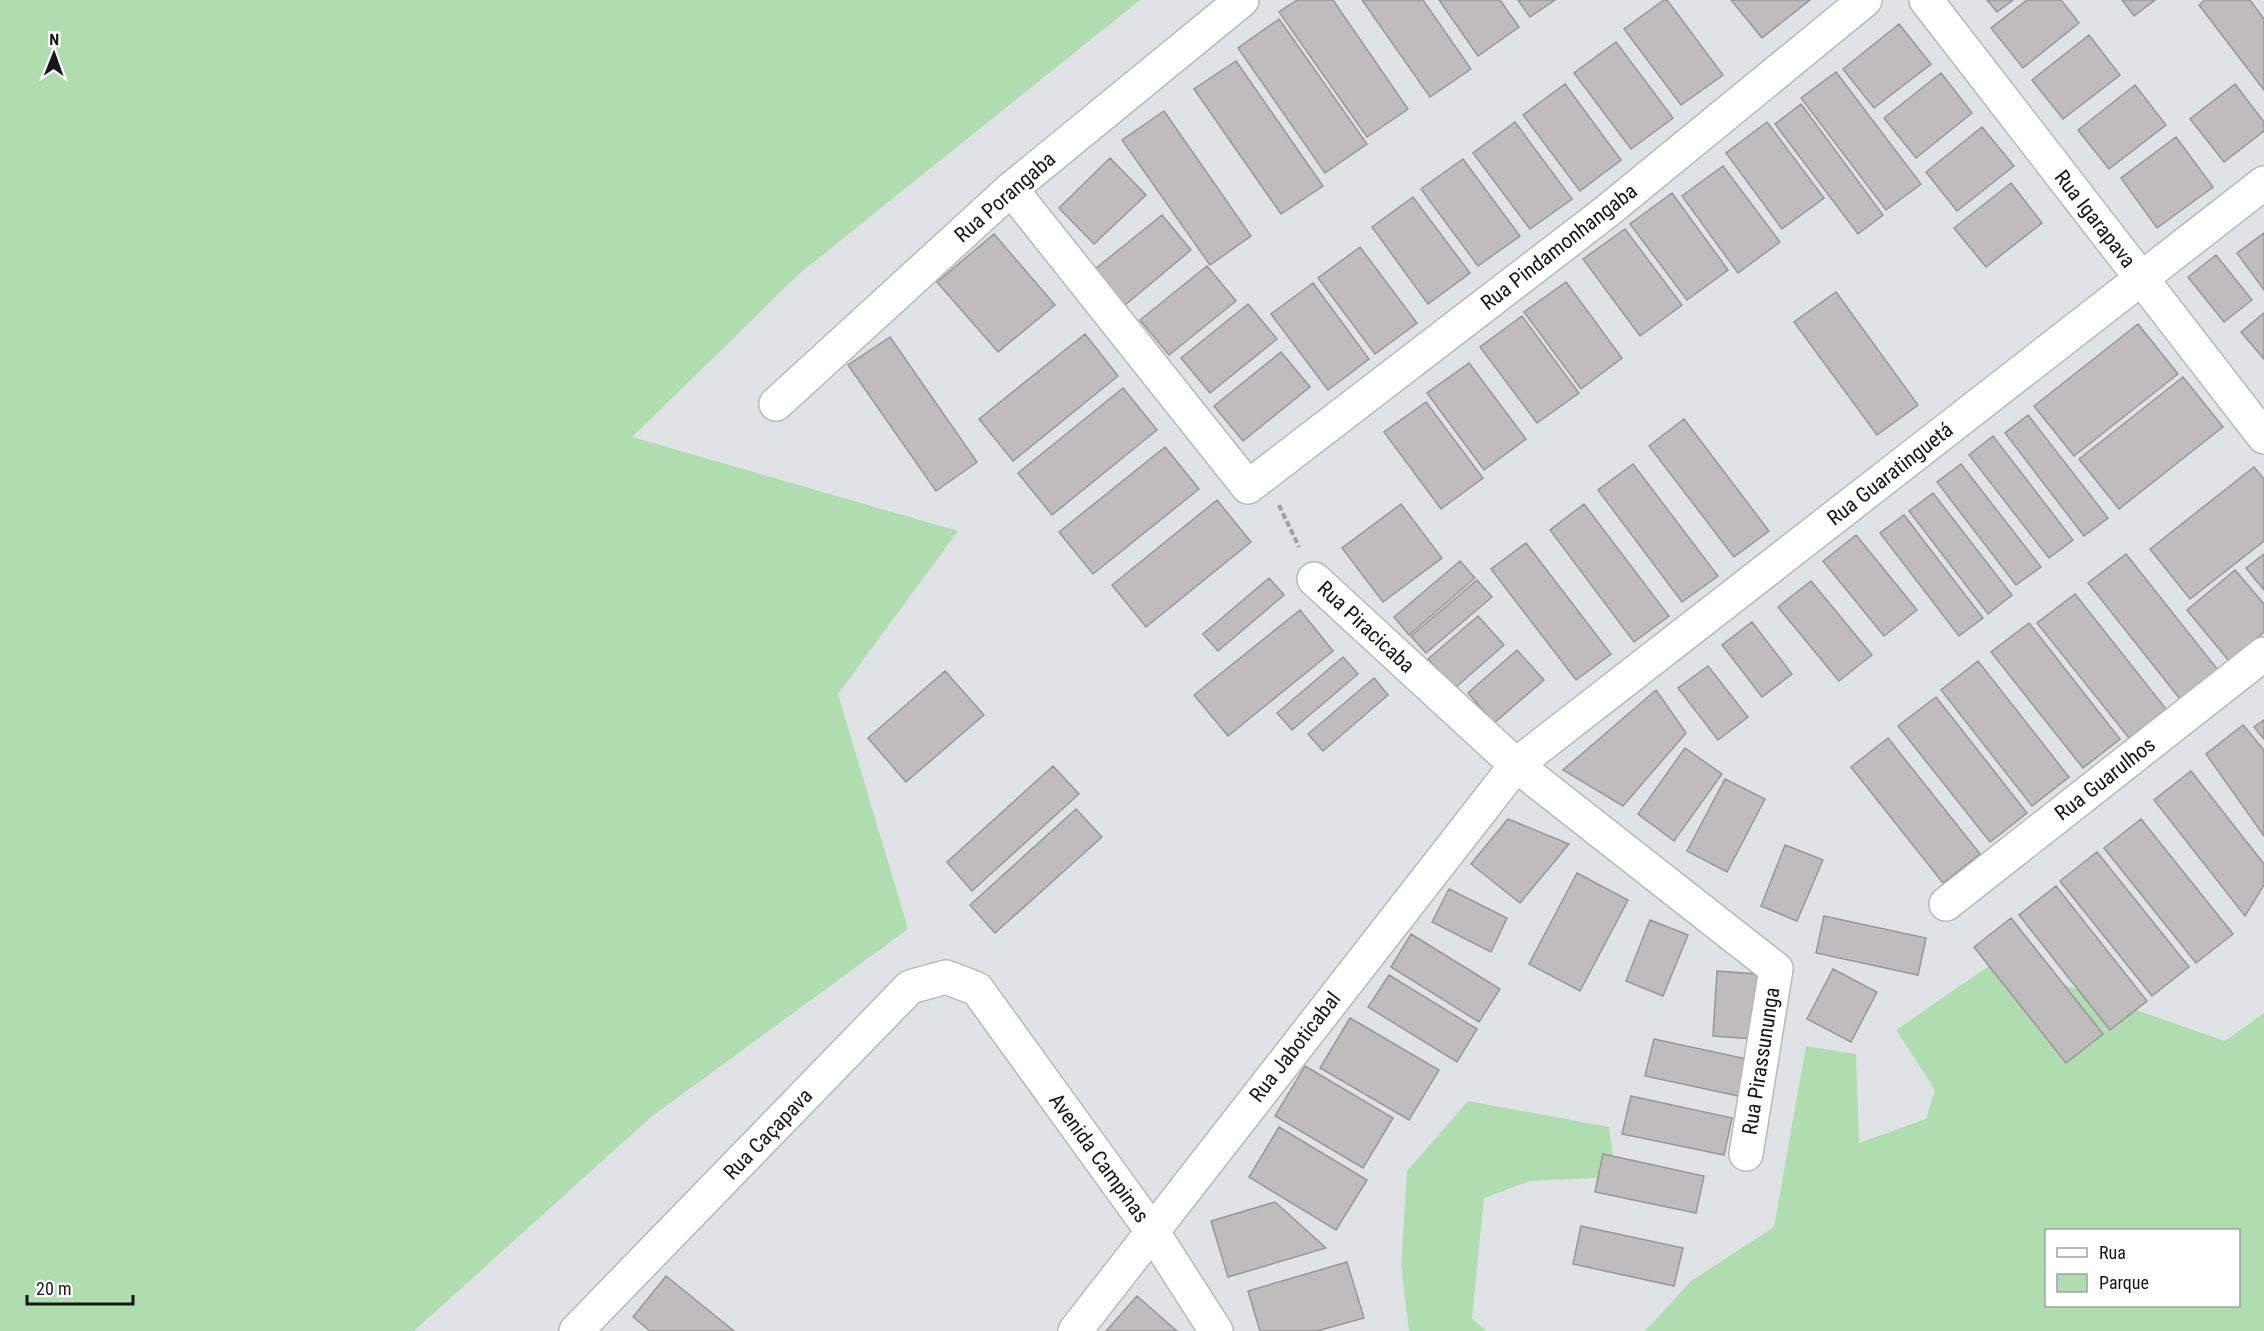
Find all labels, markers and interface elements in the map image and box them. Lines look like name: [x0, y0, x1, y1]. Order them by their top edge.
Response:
north arrow: [24, 24, 84, 84]
text: N: [49, 30, 59, 49]
street label: Rua Porangaba: [950, 147, 1060, 247]
street label: Rua Igarapava: [2050, 165, 2140, 273]
street label: Rua Pindamonhangaba: [1476, 179, 1642, 315]
street label: Rua Guaratinguetá: [1822, 418, 1958, 530]
street label: Rua Piracicaba: [1313, 576, 1419, 678]
street label: Rua Guarulhos: [2050, 732, 2160, 826]
street label: Rua Pirassununga: [1738, 986, 1784, 1136]
street label: Rua Jaboticabal: [1245, 987, 1345, 1107]
street label: Rua Caçapava: [719, 1084, 817, 1184]
street label: Avenida Campinas: [1044, 1089, 1154, 1227]
legend: [2045, 1229, 2240, 1307]
text: Rua: [2099, 1242, 2126, 1263]
scale bar: [27, 1268, 134, 1306]
text: Parque: [2099, 1272, 2149, 1293]
text: 20 m: [36, 1278, 71, 1299]

